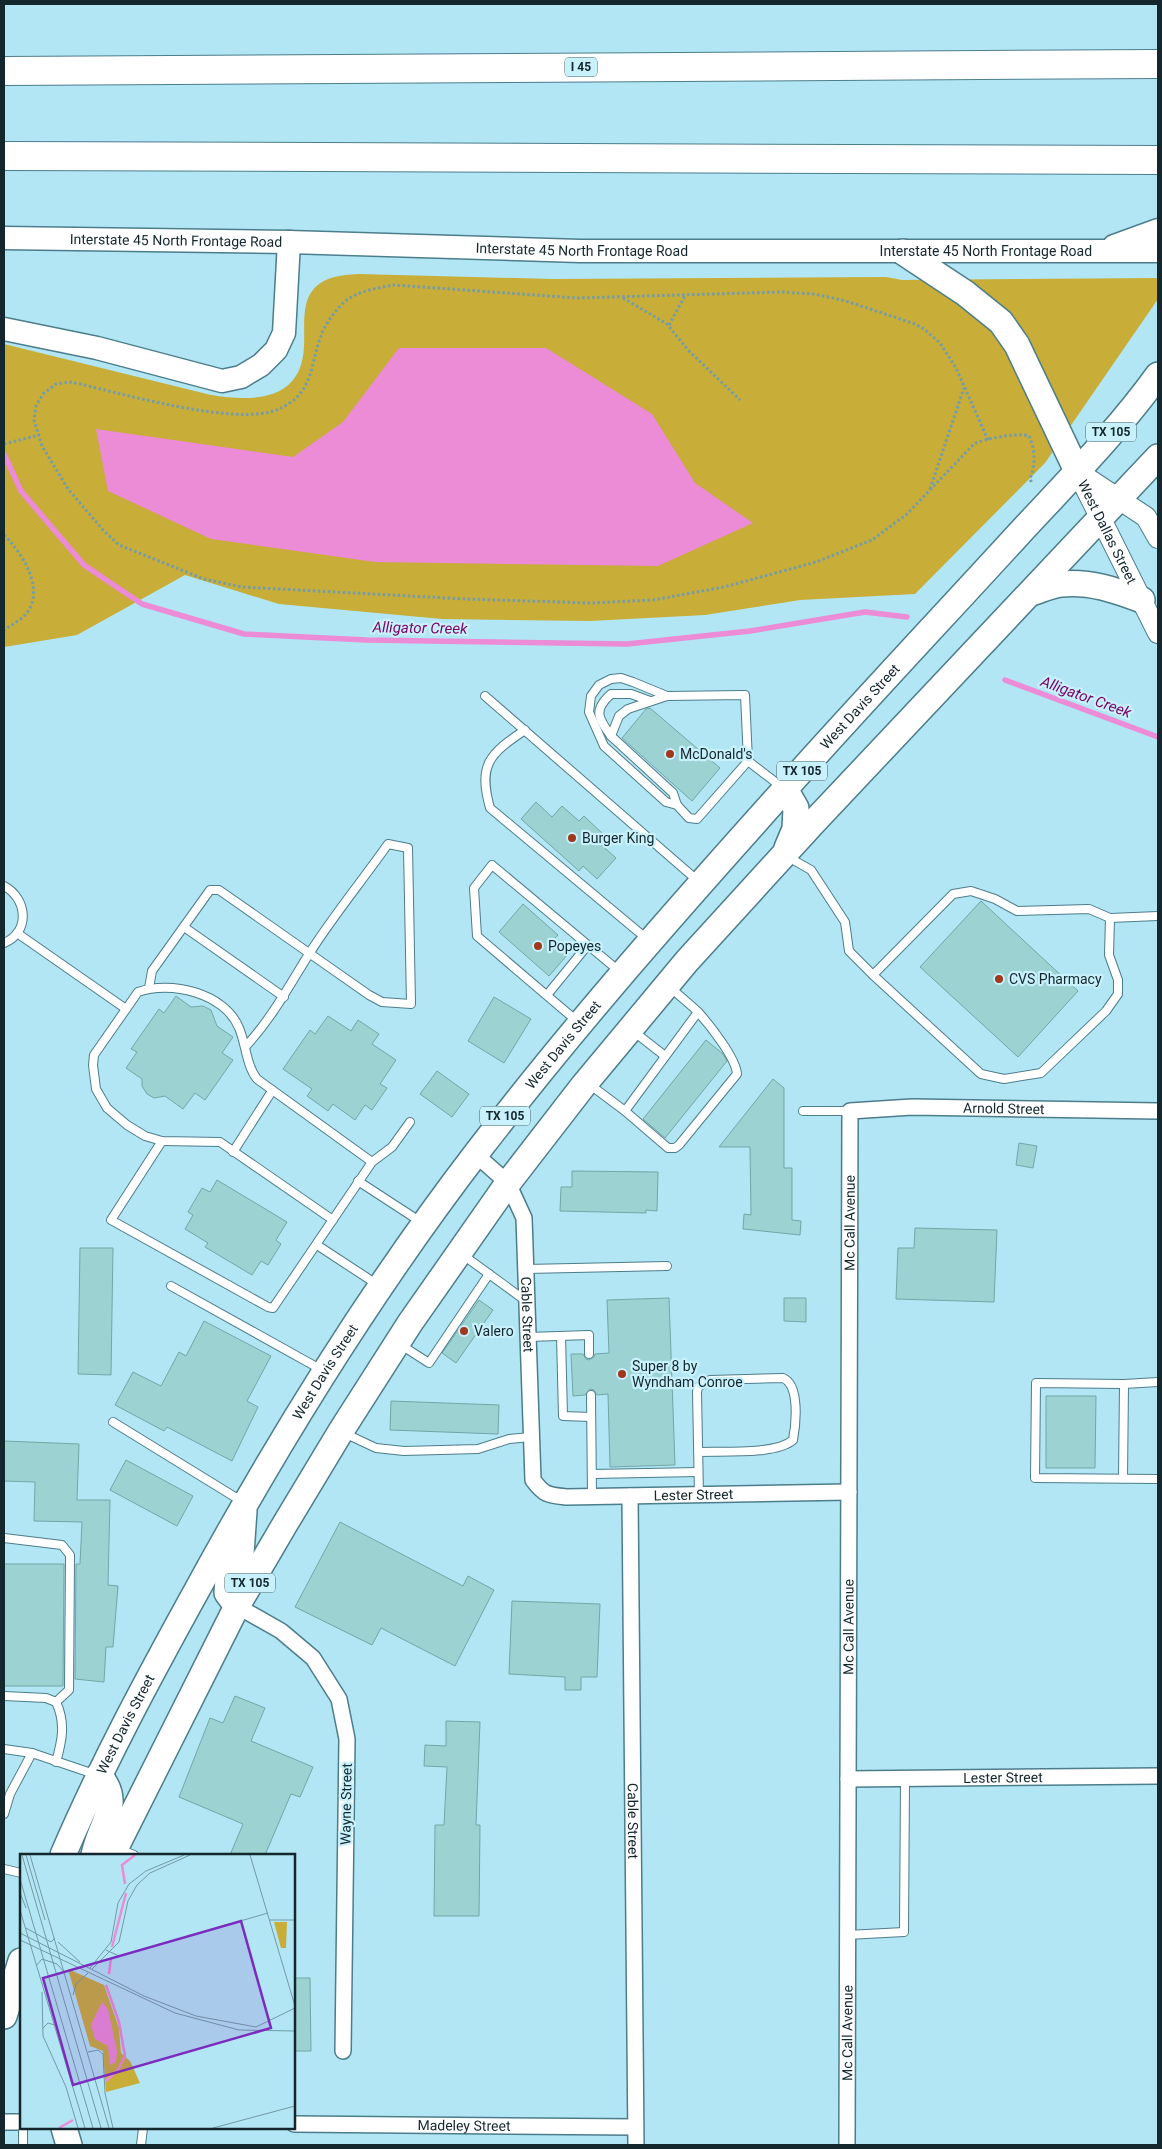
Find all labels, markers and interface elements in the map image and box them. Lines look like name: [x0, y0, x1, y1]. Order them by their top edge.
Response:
road number: I 45: [565, 58, 597, 76]
street label: Interstate 45 North Frontage Road: [70, 231, 282, 250]
street label: Interstate 45 North Frontage Road: [475, 240, 688, 259]
street label: Interstate 45 North Frontage Road: [880, 243, 1092, 259]
road number: TX 105: [1086, 422, 1136, 442]
street label: West Dallas Street: [1075, 477, 1140, 587]
water label: Alligator Creek: [371, 618, 468, 638]
street label: West Davis Street: [817, 660, 903, 752]
water label: Alligator Creek: [1037, 672, 1134, 722]
place label: McDonald's: [680, 746, 753, 762]
marker: McDonald's: [664, 748, 676, 760]
road number: TX 105: [777, 761, 827, 780]
place label: Burger King: [582, 830, 654, 846]
marker: Burger King: [566, 832, 578, 844]
place label: Popeyes: [548, 938, 601, 954]
marker: Popeyes: [532, 940, 544, 952]
place label: CVS Pharmacy: [1009, 971, 1102, 987]
marker: CVS Pharmacy: [993, 973, 1005, 985]
street label: West Davis Street: [522, 997, 604, 1092]
street label: Arnold Street: [963, 1100, 1045, 1117]
road number: TX 105: [480, 1106, 530, 1126]
street label: Mc Call Avenue: [842, 1175, 858, 1271]
street label: Cable Street: [518, 1276, 537, 1353]
street label: West Davis Street: [289, 1321, 361, 1422]
place label: Valero: [474, 1323, 514, 1339]
marker: Valero: [458, 1325, 470, 1337]
place label: Super 8 by Wyndham Conroe: [632, 1358, 743, 1390]
marker: Super 8 by Wyndham Conroe: [616, 1368, 628, 1380]
street label: Lester Street: [654, 1486, 734, 1503]
road number: TX 105: [225, 1574, 275, 1592]
street label: Mc Call Avenue: [840, 1579, 857, 1675]
street label: West Davis Street: [93, 1671, 158, 1777]
street label: Wayne Street: [337, 1763, 355, 1845]
street label: Lester Street: [963, 1769, 1043, 1786]
street label: Cable Street: [625, 1783, 641, 1859]
inset map: [20, 1854, 295, 2129]
street label: Mc Call Avenue: [839, 1985, 855, 2081]
street label: Madeley Street: [417, 2117, 511, 2134]

